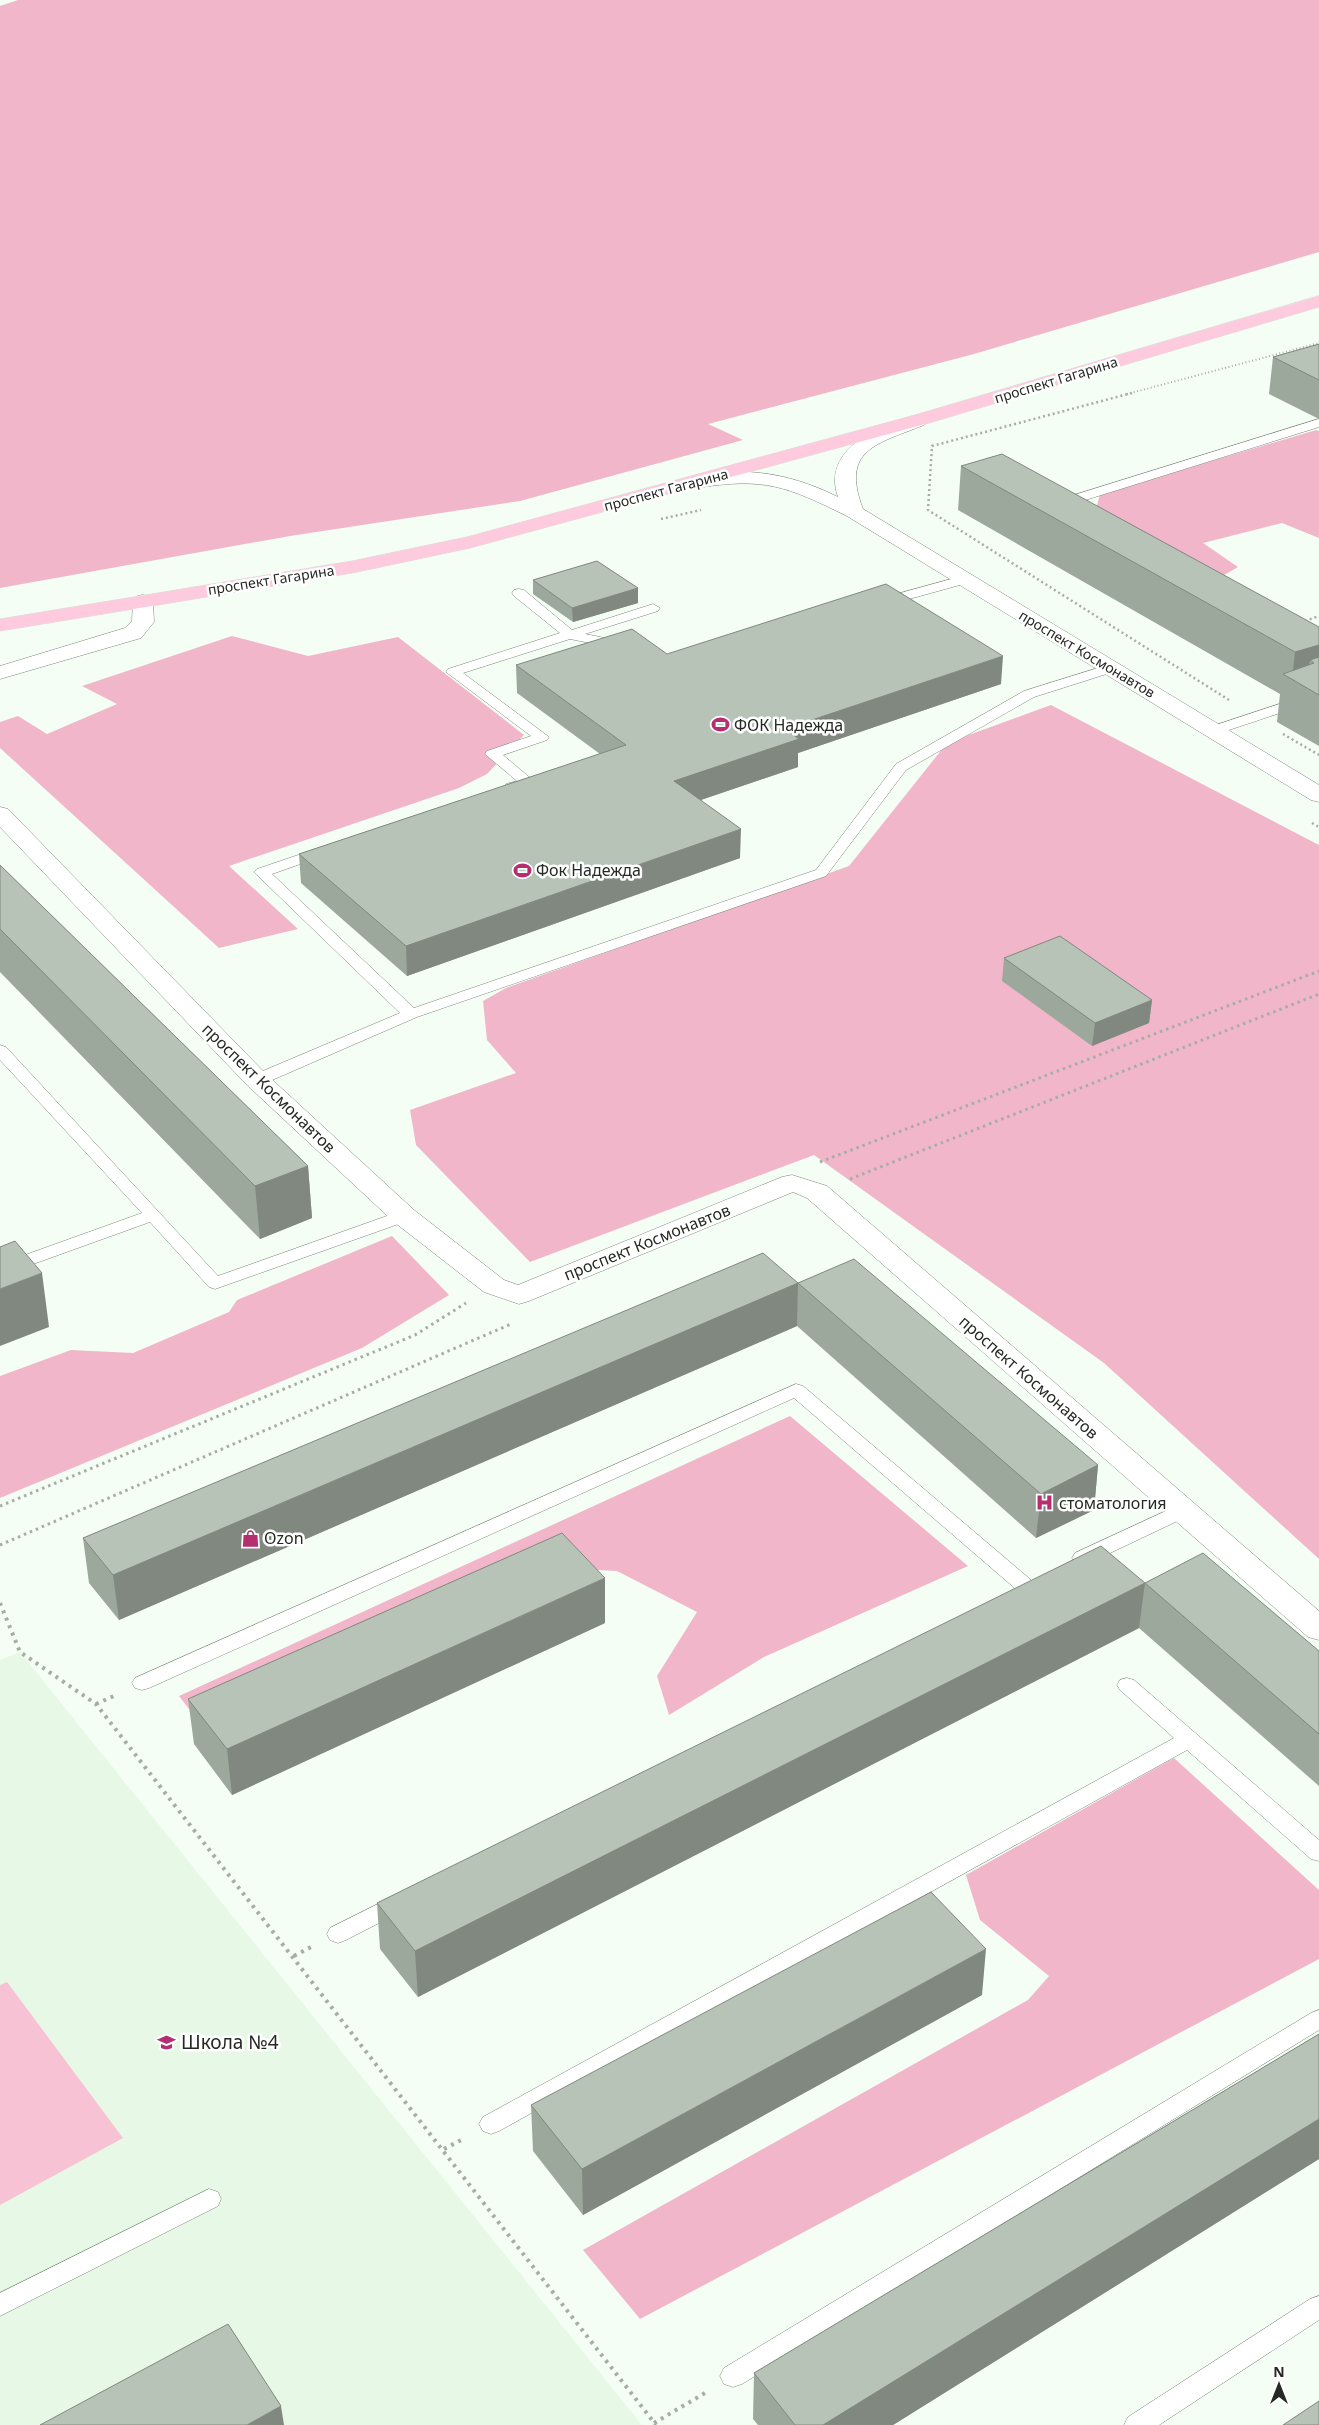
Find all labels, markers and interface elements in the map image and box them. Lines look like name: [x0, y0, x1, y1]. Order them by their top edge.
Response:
street label: проспект Гагарина: [992, 352, 1120, 407]
street label: проспект Гагарина: [602, 464, 730, 515]
street label: проспект Гагарина: [206, 560, 336, 599]
street label: проспект Космонавтов: [1016, 605, 1159, 702]
place label: ФОК Надежда: [734, 714, 843, 736]
sports icon: ФОК Надежда: [710, 715, 730, 735]
place label: Фок Надежда: [536, 859, 641, 881]
sports icon: Фок Надежда: [512, 860, 532, 880]
street label: проспект Космонавтов: [197, 1018, 341, 1158]
street label: проспект Космонавтов: [561, 1199, 733, 1285]
street label: проспект Космонавтов: [955, 1310, 1103, 1444]
place label: стоматология: [1059, 1492, 1167, 1514]
hospital icon: стоматология: [1035, 1493, 1055, 1513]
place label: Ozon: [264, 1527, 304, 1549]
shop icon: Ozon: [240, 1528, 260, 1548]
place label: Школа №4: [181, 2029, 279, 2055]
school or university icon: Школа №4: [157, 2032, 177, 2052]
north arrow: [1254, 2360, 1304, 2410]
text: N: [1273, 2362, 1285, 2381]

